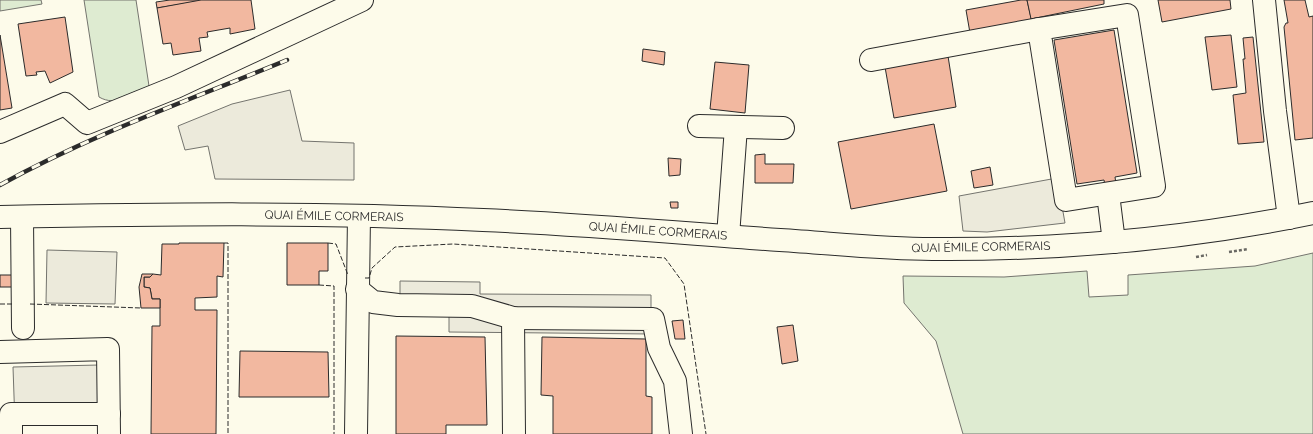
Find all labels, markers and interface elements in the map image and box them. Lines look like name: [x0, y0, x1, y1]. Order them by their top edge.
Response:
street label: QUAI ÉMILE CORMERAIS: [264, 208, 404, 224]
street label: QUAI ÉMILE CORMERAIS: [588, 219, 728, 243]
street label: QUAI ÉMILE CORMERAIS: [911, 239, 1051, 255]

